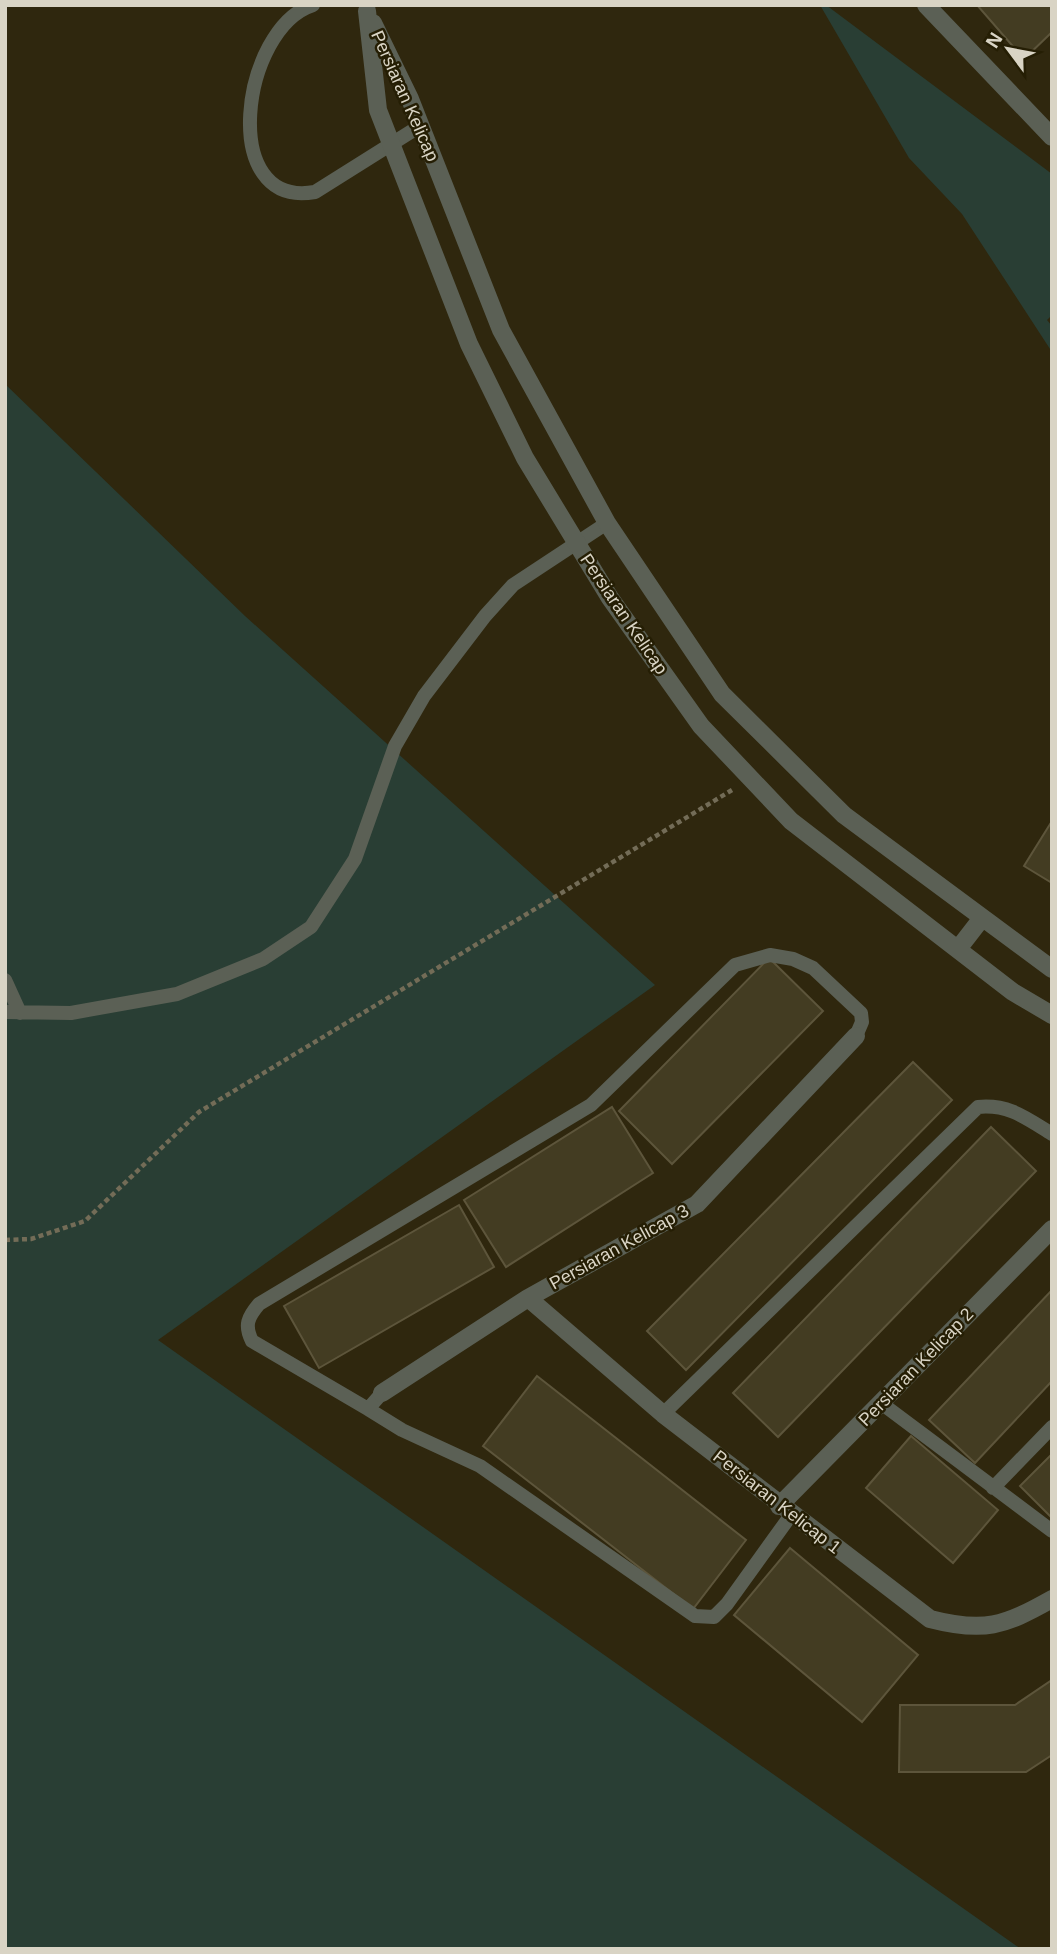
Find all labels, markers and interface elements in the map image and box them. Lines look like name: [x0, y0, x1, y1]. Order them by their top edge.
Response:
north arrow: [973, 14, 1043, 84]
street label: Persiaran Kelicap: [367, 27, 443, 165]
text: N: [981, 29, 1007, 52]
street label: Persiaran Kelicap: [576, 550, 672, 678]
street label: Persiaran Kelicap 3: [546, 1200, 692, 1294]
street label: Persiaran Kelicap 2: [855, 1304, 977, 1430]
street label: Persiaran Kelicap 1: [709, 1446, 845, 1558]

